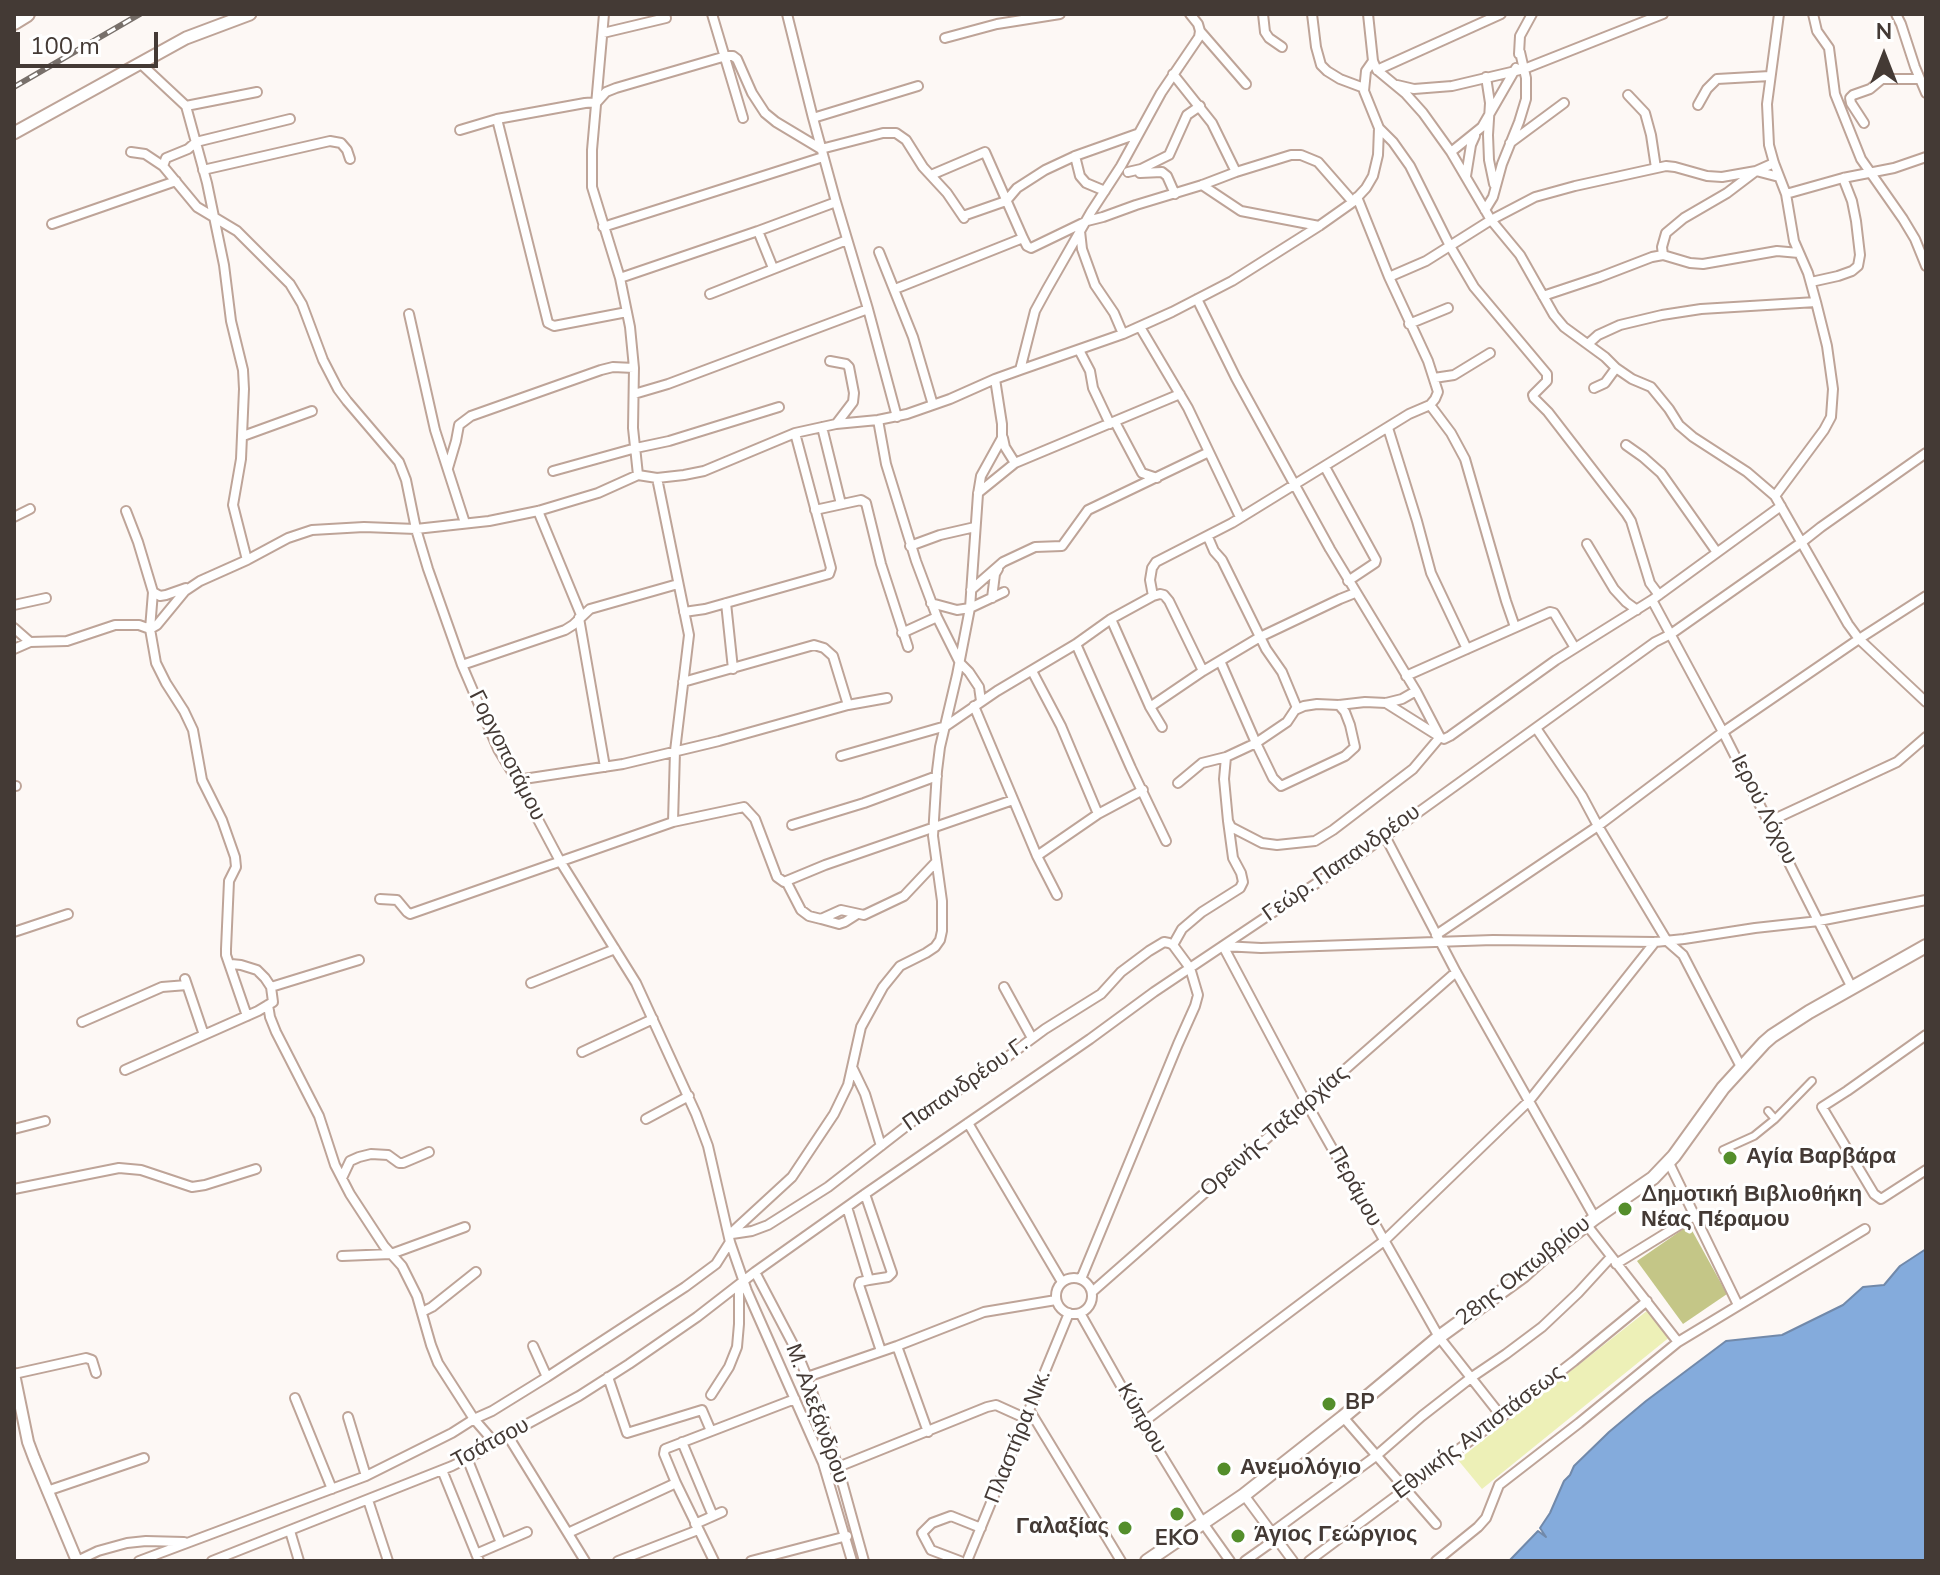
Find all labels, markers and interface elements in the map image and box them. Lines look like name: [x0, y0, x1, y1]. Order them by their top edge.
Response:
scale bar: [20, 16, 162, 66]
north arrow: [1844, 16, 1924, 96]
text: N: [1876, 17, 1892, 47]
text: 100 m: [30, 30, 100, 62]
street label: Γοργοποτάμου: [462, 686, 550, 826]
street label: Ιερού Λόχου: [1724, 751, 1802, 869]
street label: Γεώρ. Παπανδρέου: [1258, 800, 1426, 928]
street label: Παπανδρέου Γ.: [898, 1032, 1034, 1138]
street label: Ορεινής Ταξιαρχίας: [1196, 1061, 1354, 1203]
street label: Περάμου: [1321, 1142, 1387, 1232]
place label: Αγία Βαρβάρα: [1746, 1145, 1896, 1171]
marker: Αγία Βαρβάρα: [1721, 1149, 1739, 1167]
place label: Δημοτική Βιβλιοθήκη Νέας Πέραμου: [1641, 1183, 1862, 1234]
marker: Δημοτική Βιβλιοθήκη Νέας Πέραμου: [1616, 1200, 1634, 1218]
street label: 28ης Οκτωβρίου: [1452, 1211, 1596, 1333]
street label: Μ. Αλεξάνδρου: [779, 1341, 853, 1487]
street label: Εθνικής Αντιστάσεως: [1388, 1360, 1570, 1506]
street label: Πλαστήρα Νικ.: [980, 1366, 1058, 1508]
street label: Κύπρου: [1110, 1379, 1172, 1459]
place label: BP: [1345, 1391, 1374, 1417]
marker: BP: [1320, 1395, 1338, 1413]
street label: Τσάτσου: [448, 1413, 534, 1475]
place label: Ανεμολόγιο: [1240, 1456, 1361, 1482]
marker: Ανεμολόγιο: [1215, 1460, 1233, 1478]
marker: EKO: [1168, 1505, 1186, 1523]
place label: Γαλαξίας: [1016, 1515, 1109, 1541]
marker: Γαλαξίας: [1116, 1519, 1134, 1537]
place label: Άγιος Γεώργιος: [1254, 1523, 1417, 1549]
place label: EKO: [1155, 1527, 1199, 1553]
marker: Άγιος Γεώργιος: [1229, 1527, 1247, 1545]

